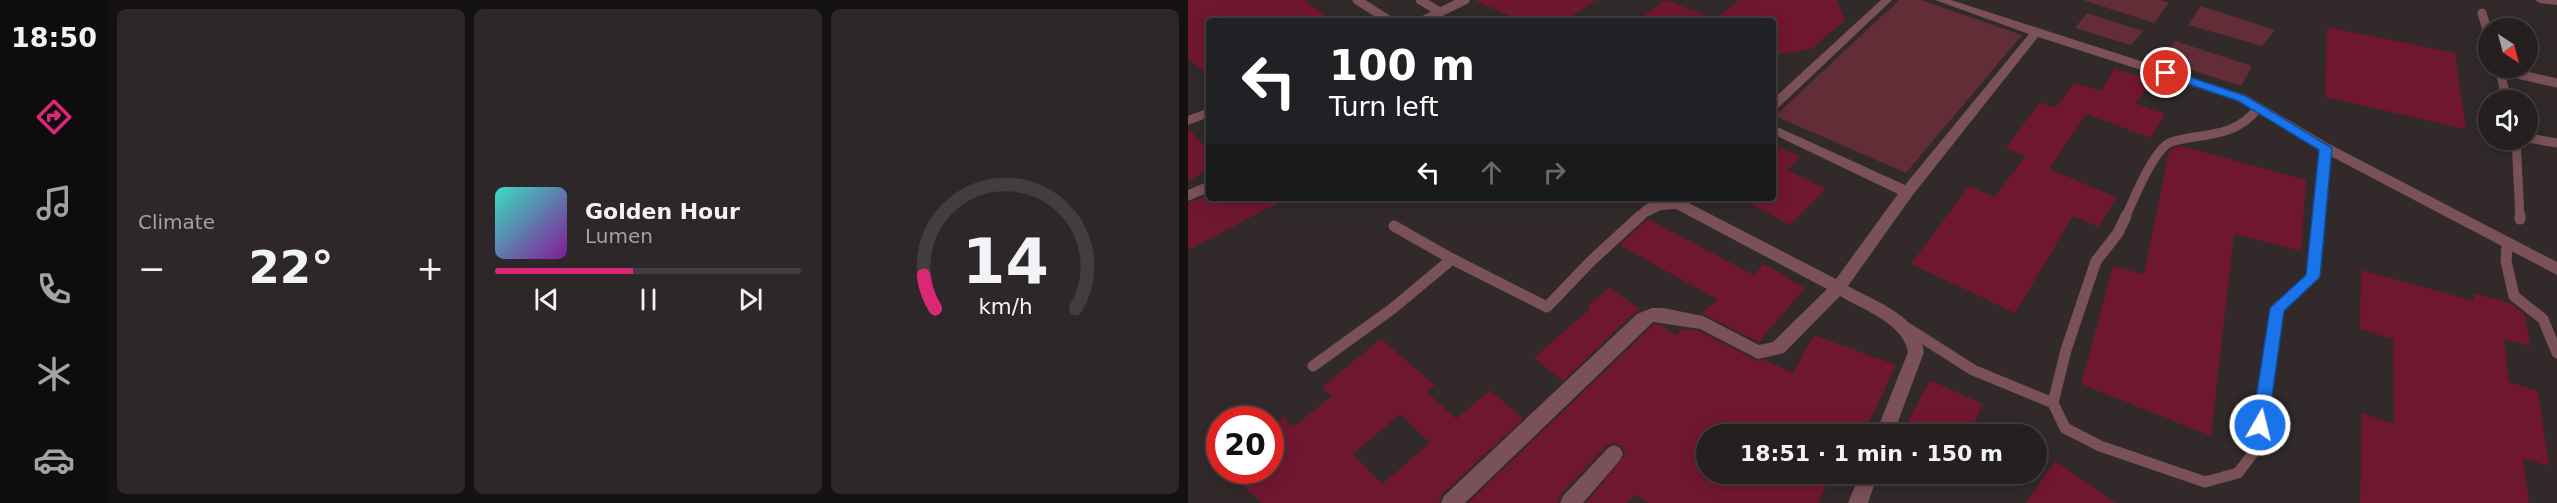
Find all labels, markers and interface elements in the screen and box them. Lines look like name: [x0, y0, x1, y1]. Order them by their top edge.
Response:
north arrow: [2478, 18, 2538, 78]
map controls: [2478, 18, 2538, 150]
text: 18:50: [11, 22, 97, 53]
text: 100 m: [1329, 41, 1475, 90]
icon: left: [1230, 42, 1308, 120]
pin: [2140, 47, 2191, 98]
icon: arrive: [2149, 56, 2182, 89]
button: sound: [2478, 90, 2538, 150]
text: Turn left: [1329, 91, 1439, 122]
icon: directions: [33, 96, 75, 138]
icon: left: [1412, 156, 1445, 189]
icon: ahead: [1475, 156, 1508, 189]
icon: right: [1538, 156, 1571, 189]
icon: music: [33, 182, 75, 224]
text: Golden Hour: [585, 199, 740, 224]
text: Climate: [138, 210, 215, 234]
text: Lumen: [585, 224, 653, 248]
text: 14: [962, 225, 1048, 298]
text: 22°: [248, 241, 334, 294]
text: −: [138, 249, 166, 288]
text: +: [416, 249, 444, 288]
icon: phone: [33, 268, 75, 310]
icon: previous: [530, 283, 563, 316]
icon: pause: [632, 283, 665, 316]
icon: next: [734, 283, 767, 316]
text: km/h: [978, 294, 1032, 319]
icon: climate: [33, 353, 75, 395]
position arrow: [2228, 393, 2292, 457]
speed limit sign: 20: [1206, 406, 1284, 484]
icon: car: [33, 439, 75, 481]
text: 18:51 · 1 min · 150 m: [1740, 441, 2003, 466]

